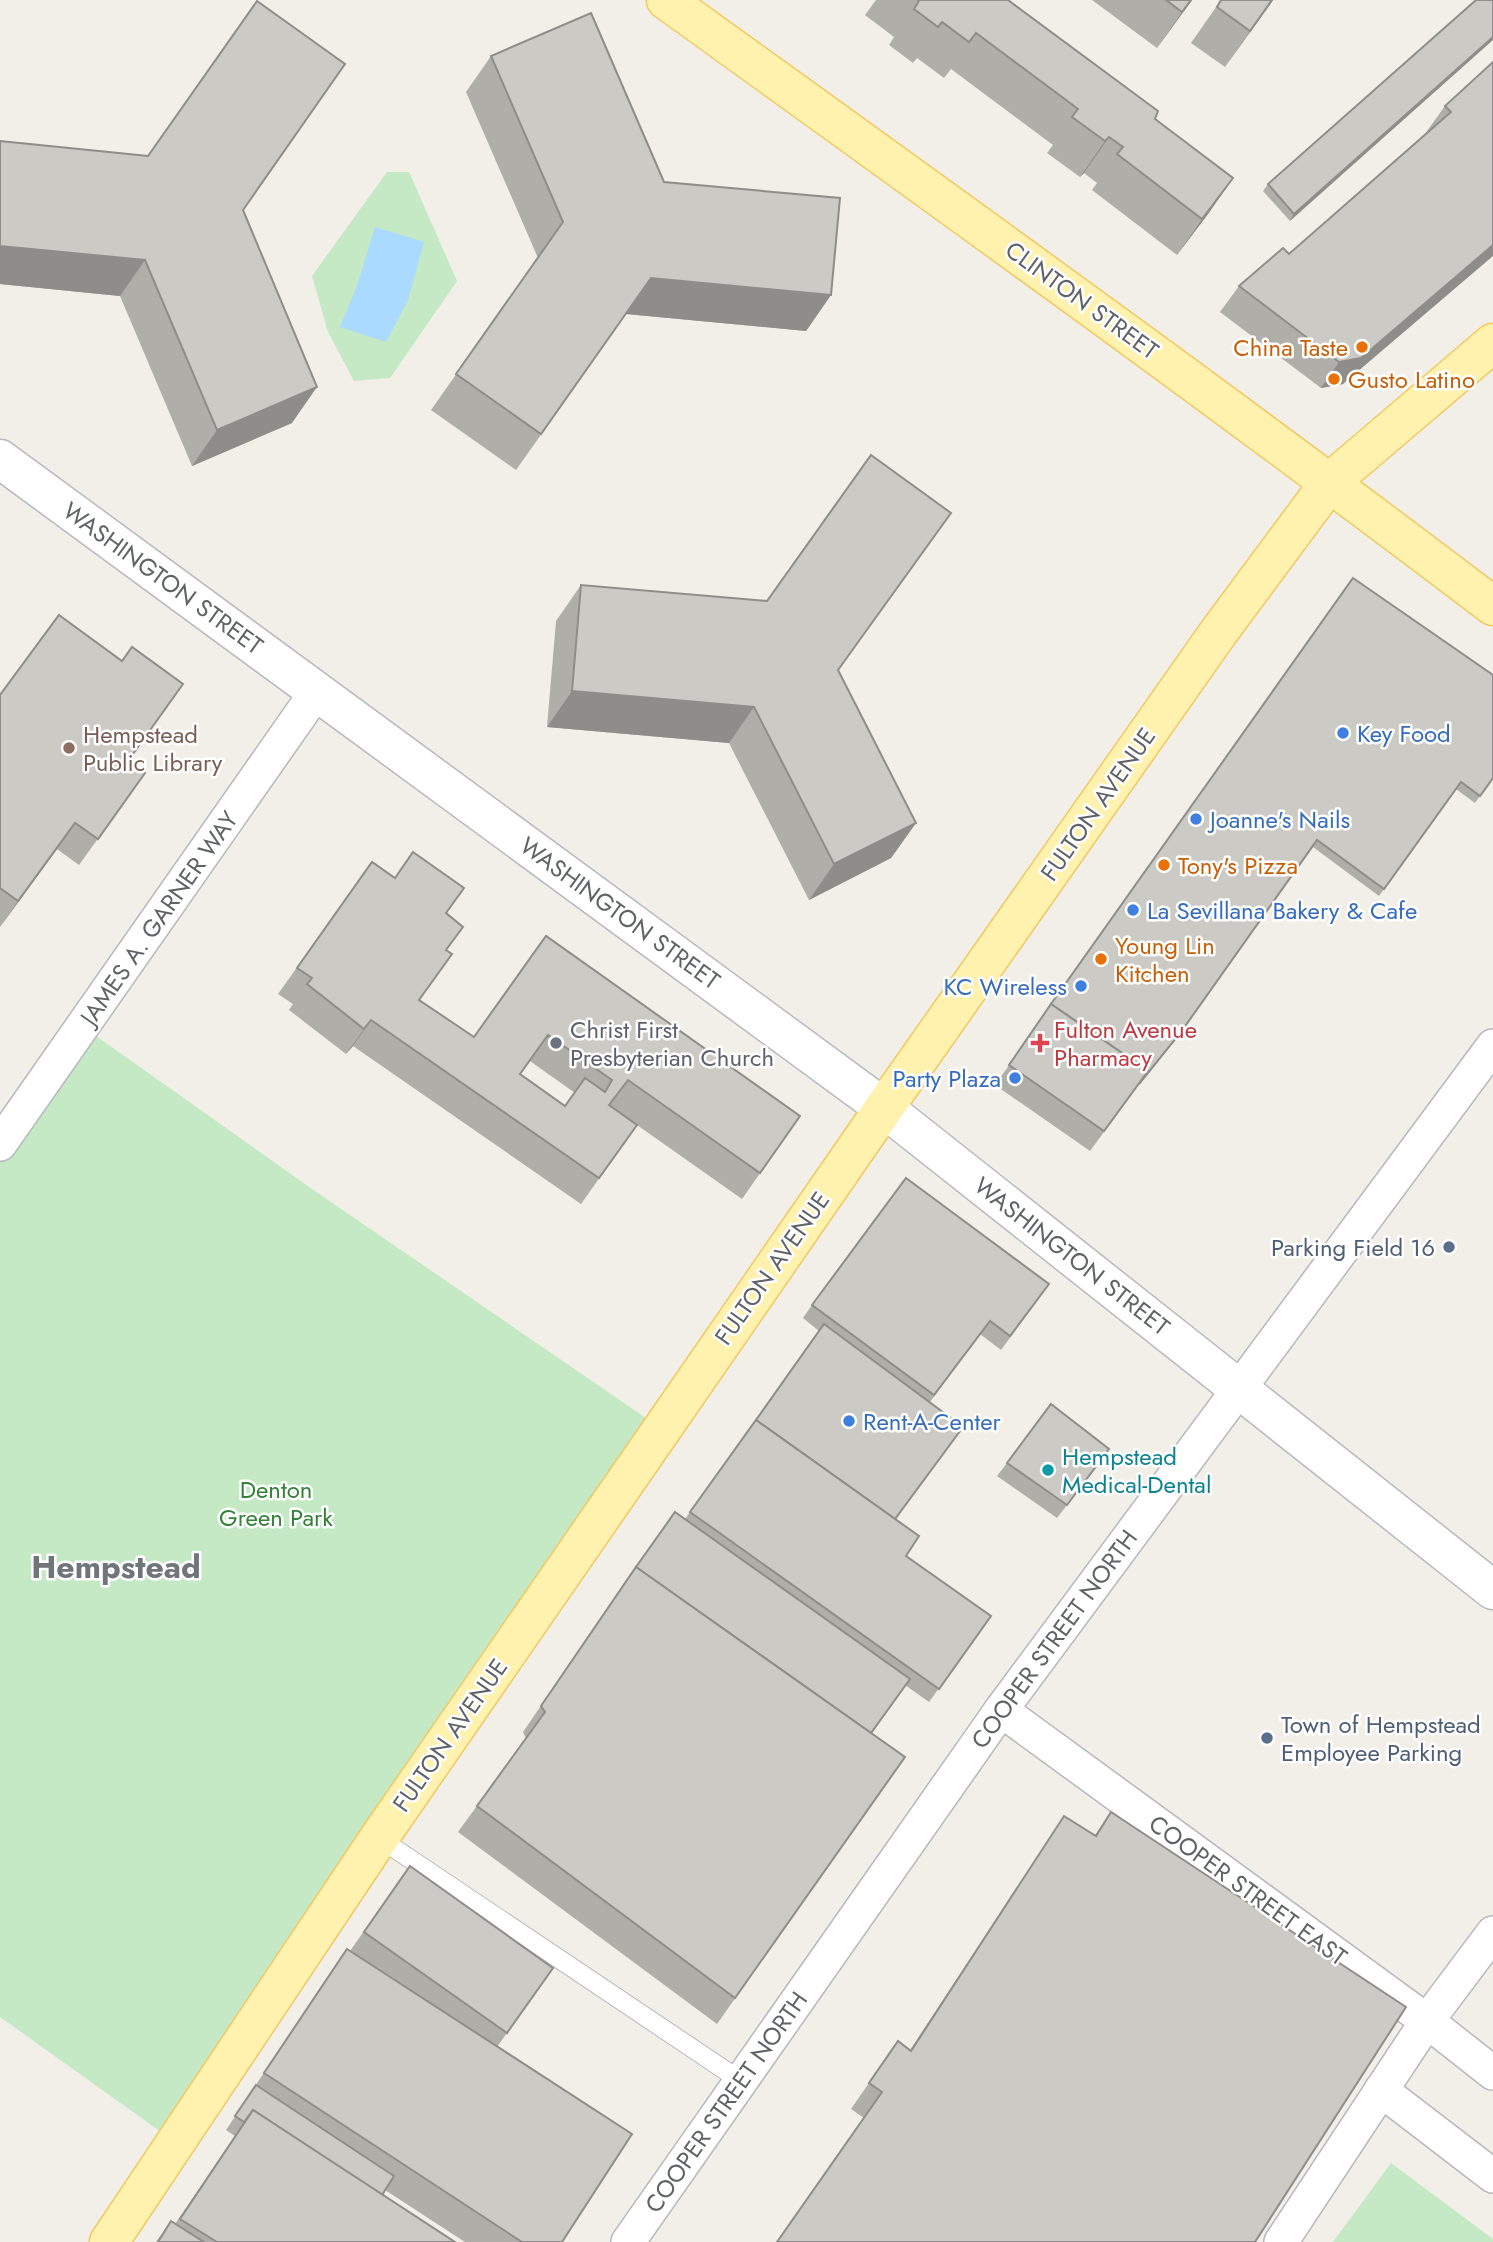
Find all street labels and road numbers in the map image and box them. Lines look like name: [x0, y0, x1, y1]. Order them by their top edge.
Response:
street label: CLINTON STREET: [998, 232, 1166, 368]
street label: WASHINGTON STREET: [56, 493, 270, 663]
street label: FULTON AVENUE: [1032, 720, 1164, 888]
street label: JAMES A. GARNER WAY: [70, 803, 247, 1035]
street label: WASHINGTON STREET: [513, 828, 727, 998]
street label: WASHINGTON STREET: [967, 1168, 1177, 1344]
street label: FULTON AVENUE: [706, 1184, 838, 1352]
street label: COOPER STREET NORTH: [962, 1522, 1146, 1756]
street label: FULTON AVENUE: [384, 1651, 516, 1819]
street label: COOPER STREET EAST: [1142, 1806, 1354, 1974]
street label: COOPER STREET NORTH: [636, 1984, 816, 2220]

